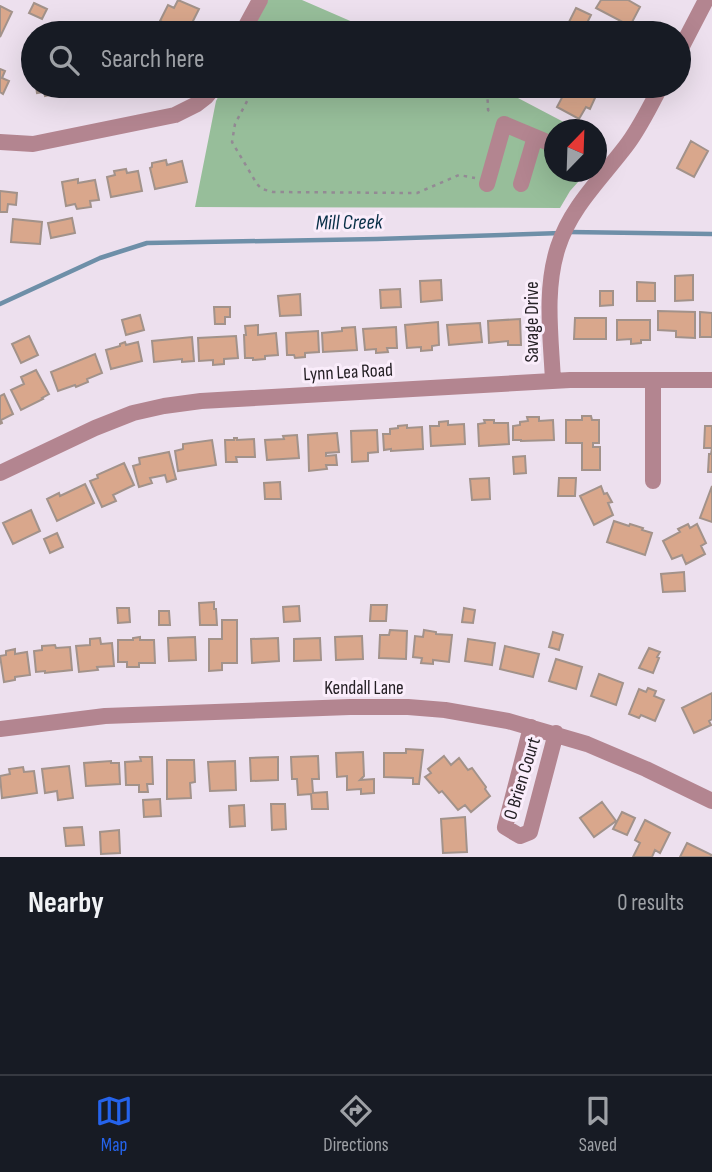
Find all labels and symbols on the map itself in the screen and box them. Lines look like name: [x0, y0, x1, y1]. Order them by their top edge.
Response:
north arrow: [544, 119, 607, 182]
water label: Mill Creek: [315, 209, 384, 236]
street label: Savage Drive: [521, 281, 544, 363]
street label: Lynn Lea Road: [303, 359, 393, 386]
street label: Kendall Lane: [324, 677, 404, 700]
street label: O Brien Court: [499, 734, 546, 822]

